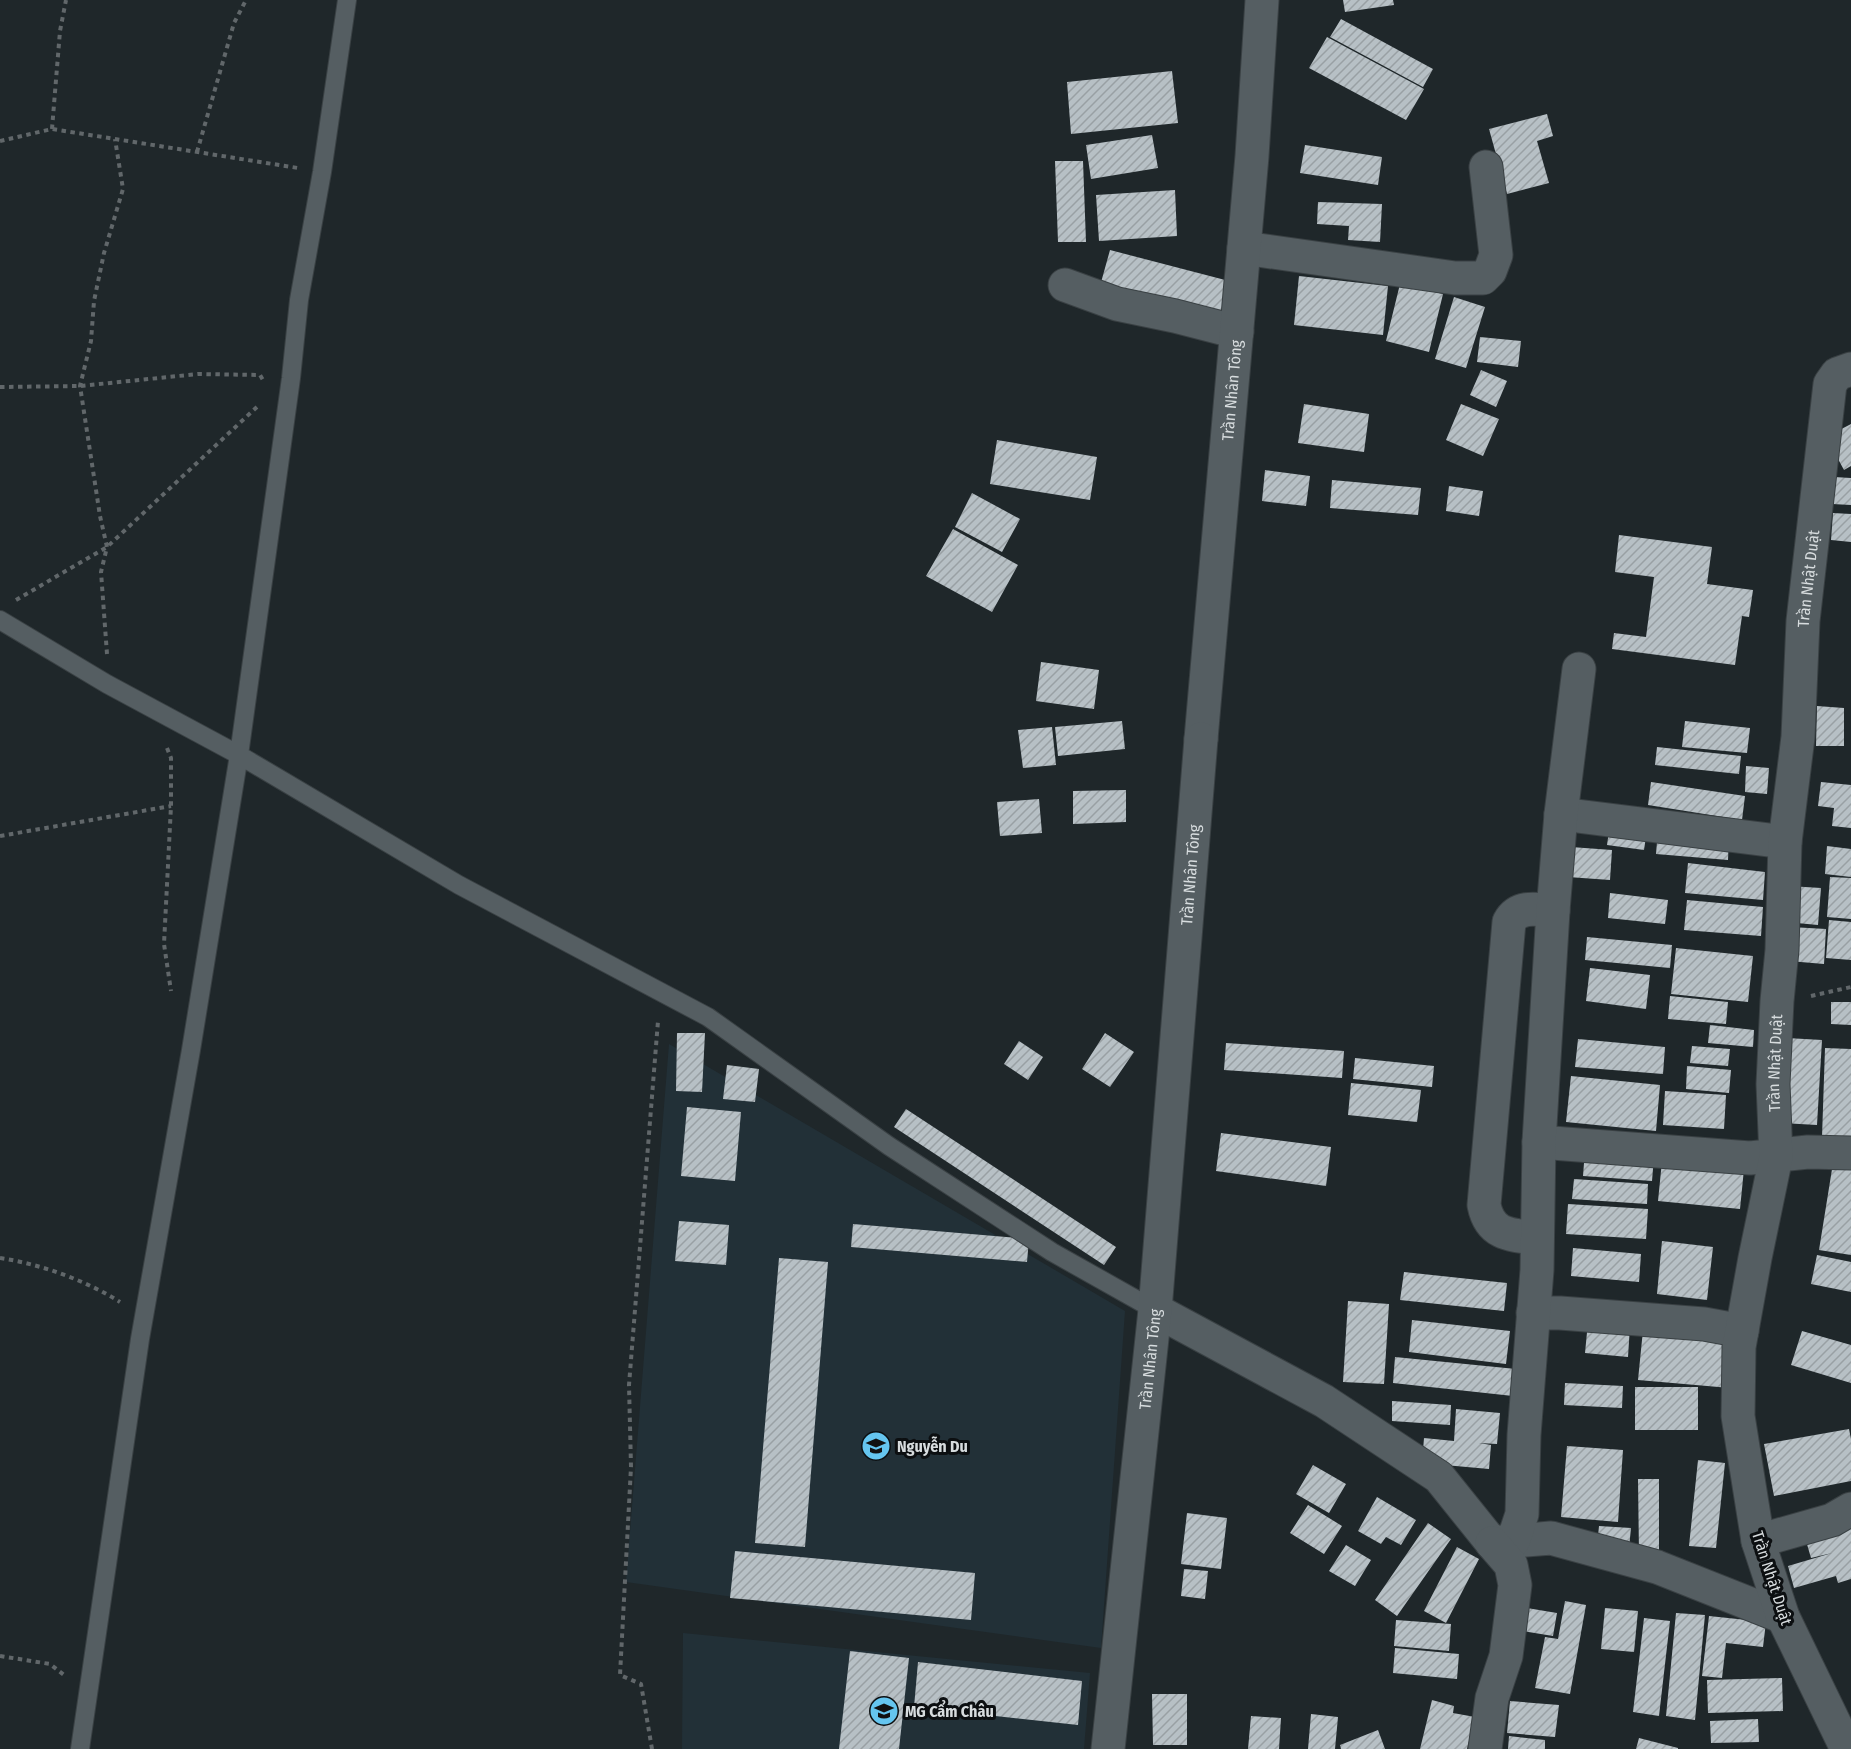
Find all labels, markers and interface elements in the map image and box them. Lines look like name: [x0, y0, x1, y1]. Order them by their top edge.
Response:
street label: Trần Nhân Tông: [1218, 339, 1245, 442]
street label: Trần Nhật Duật: [1793, 528, 1823, 628]
street label: Trần Nhân Tông: [1176, 823, 1204, 926]
street label: Trần Nhật Duật: [1763, 1013, 1786, 1112]
street label: Trần Nhân Tông: [1135, 1307, 1165, 1411]
school or university icon: Nguyễn Du: [860, 1430, 892, 1462]
place label: Nguyễn Du: [897, 1436, 968, 1456]
street label: Trần Nhật Duật: [1748, 1528, 1797, 1628]
school or university icon: MG Cẩm Châu: [868, 1695, 900, 1727]
place label: MG Cẩm Châu: [905, 1699, 994, 1721]

